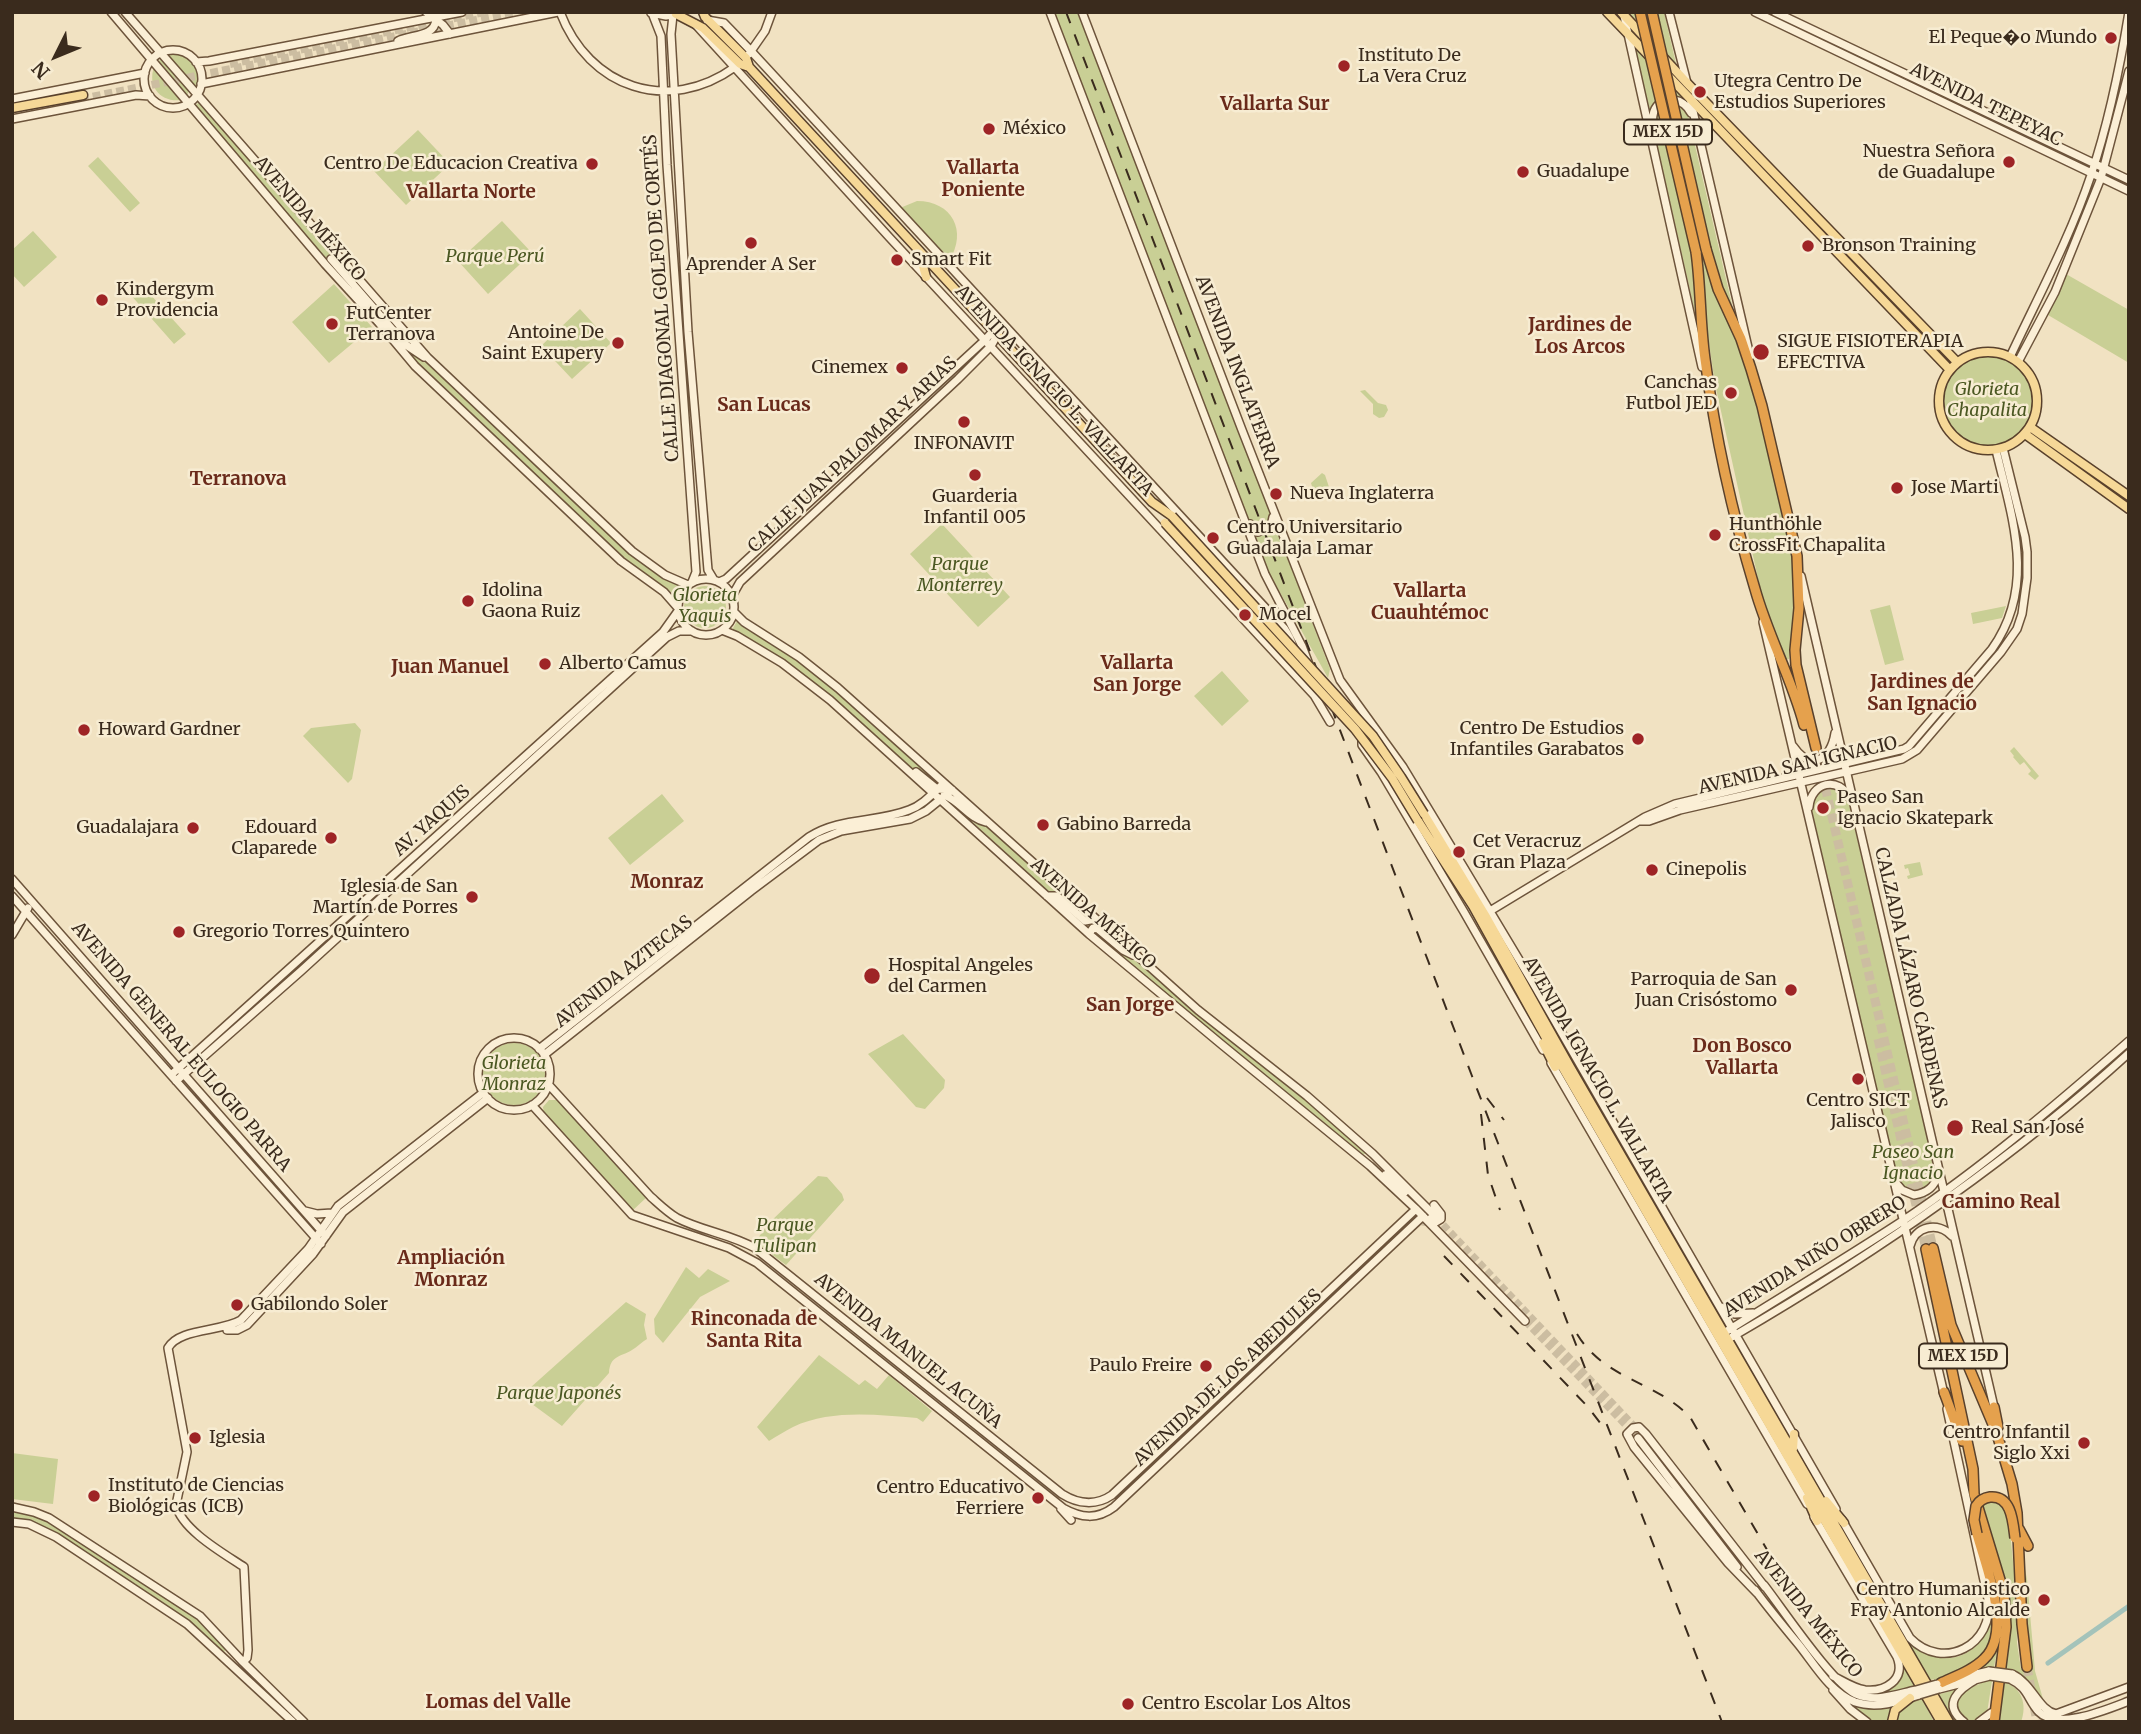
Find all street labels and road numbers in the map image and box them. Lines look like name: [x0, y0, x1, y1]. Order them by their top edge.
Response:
street label: AVENIDA TEPEYAC: [1906, 59, 2066, 151]
road number: MEX 15D: [1624, 120, 1712, 144]
street label: CALLE DIAGONAL GOLFO DE CORTÉS: [640, 134, 684, 462]
street label: AVENIDA MÉXICO: [249, 152, 369, 286]
street label: AVENIDA INGLATERRA: [1190, 273, 1284, 471]
street label: AVENIDA IGNACIO L. VALLARTA: [950, 281, 1158, 501]
street label: CALLE JUAN PALOMAR Y ARIAS: [744, 352, 962, 558]
street label: AVENIDA SAN IGNACIO: [1696, 733, 1900, 799]
street label: AV. YAQUIS: [389, 781, 475, 861]
street label: CALZADA LÁZARO CÁRDENAS: [1869, 845, 1951, 1111]
street label: AVENIDA MÉXICO: [1026, 854, 1160, 974]
street label: AVENIDA AZTECAS: [551, 911, 697, 1033]
street label: AVENIDA GENERAL EULOGIO PARRA: [67, 918, 295, 1176]
street label: AVENIDA IGNACIO L. VALLARTA: [1517, 953, 1677, 1207]
street label: AVENIDA NIÑO OBRERO: [1720, 1192, 1910, 1322]
street label: AVENIDA MANUEL ACUÑA: [810, 1269, 1006, 1433]
street label: AVENIDA DE LOS ABEDULES: [1129, 1285, 1327, 1471]
road number: MEX 15D: [1919, 1344, 2007, 1368]
street label: AVENIDA MÉXICO: [1750, 1546, 1866, 1682]

